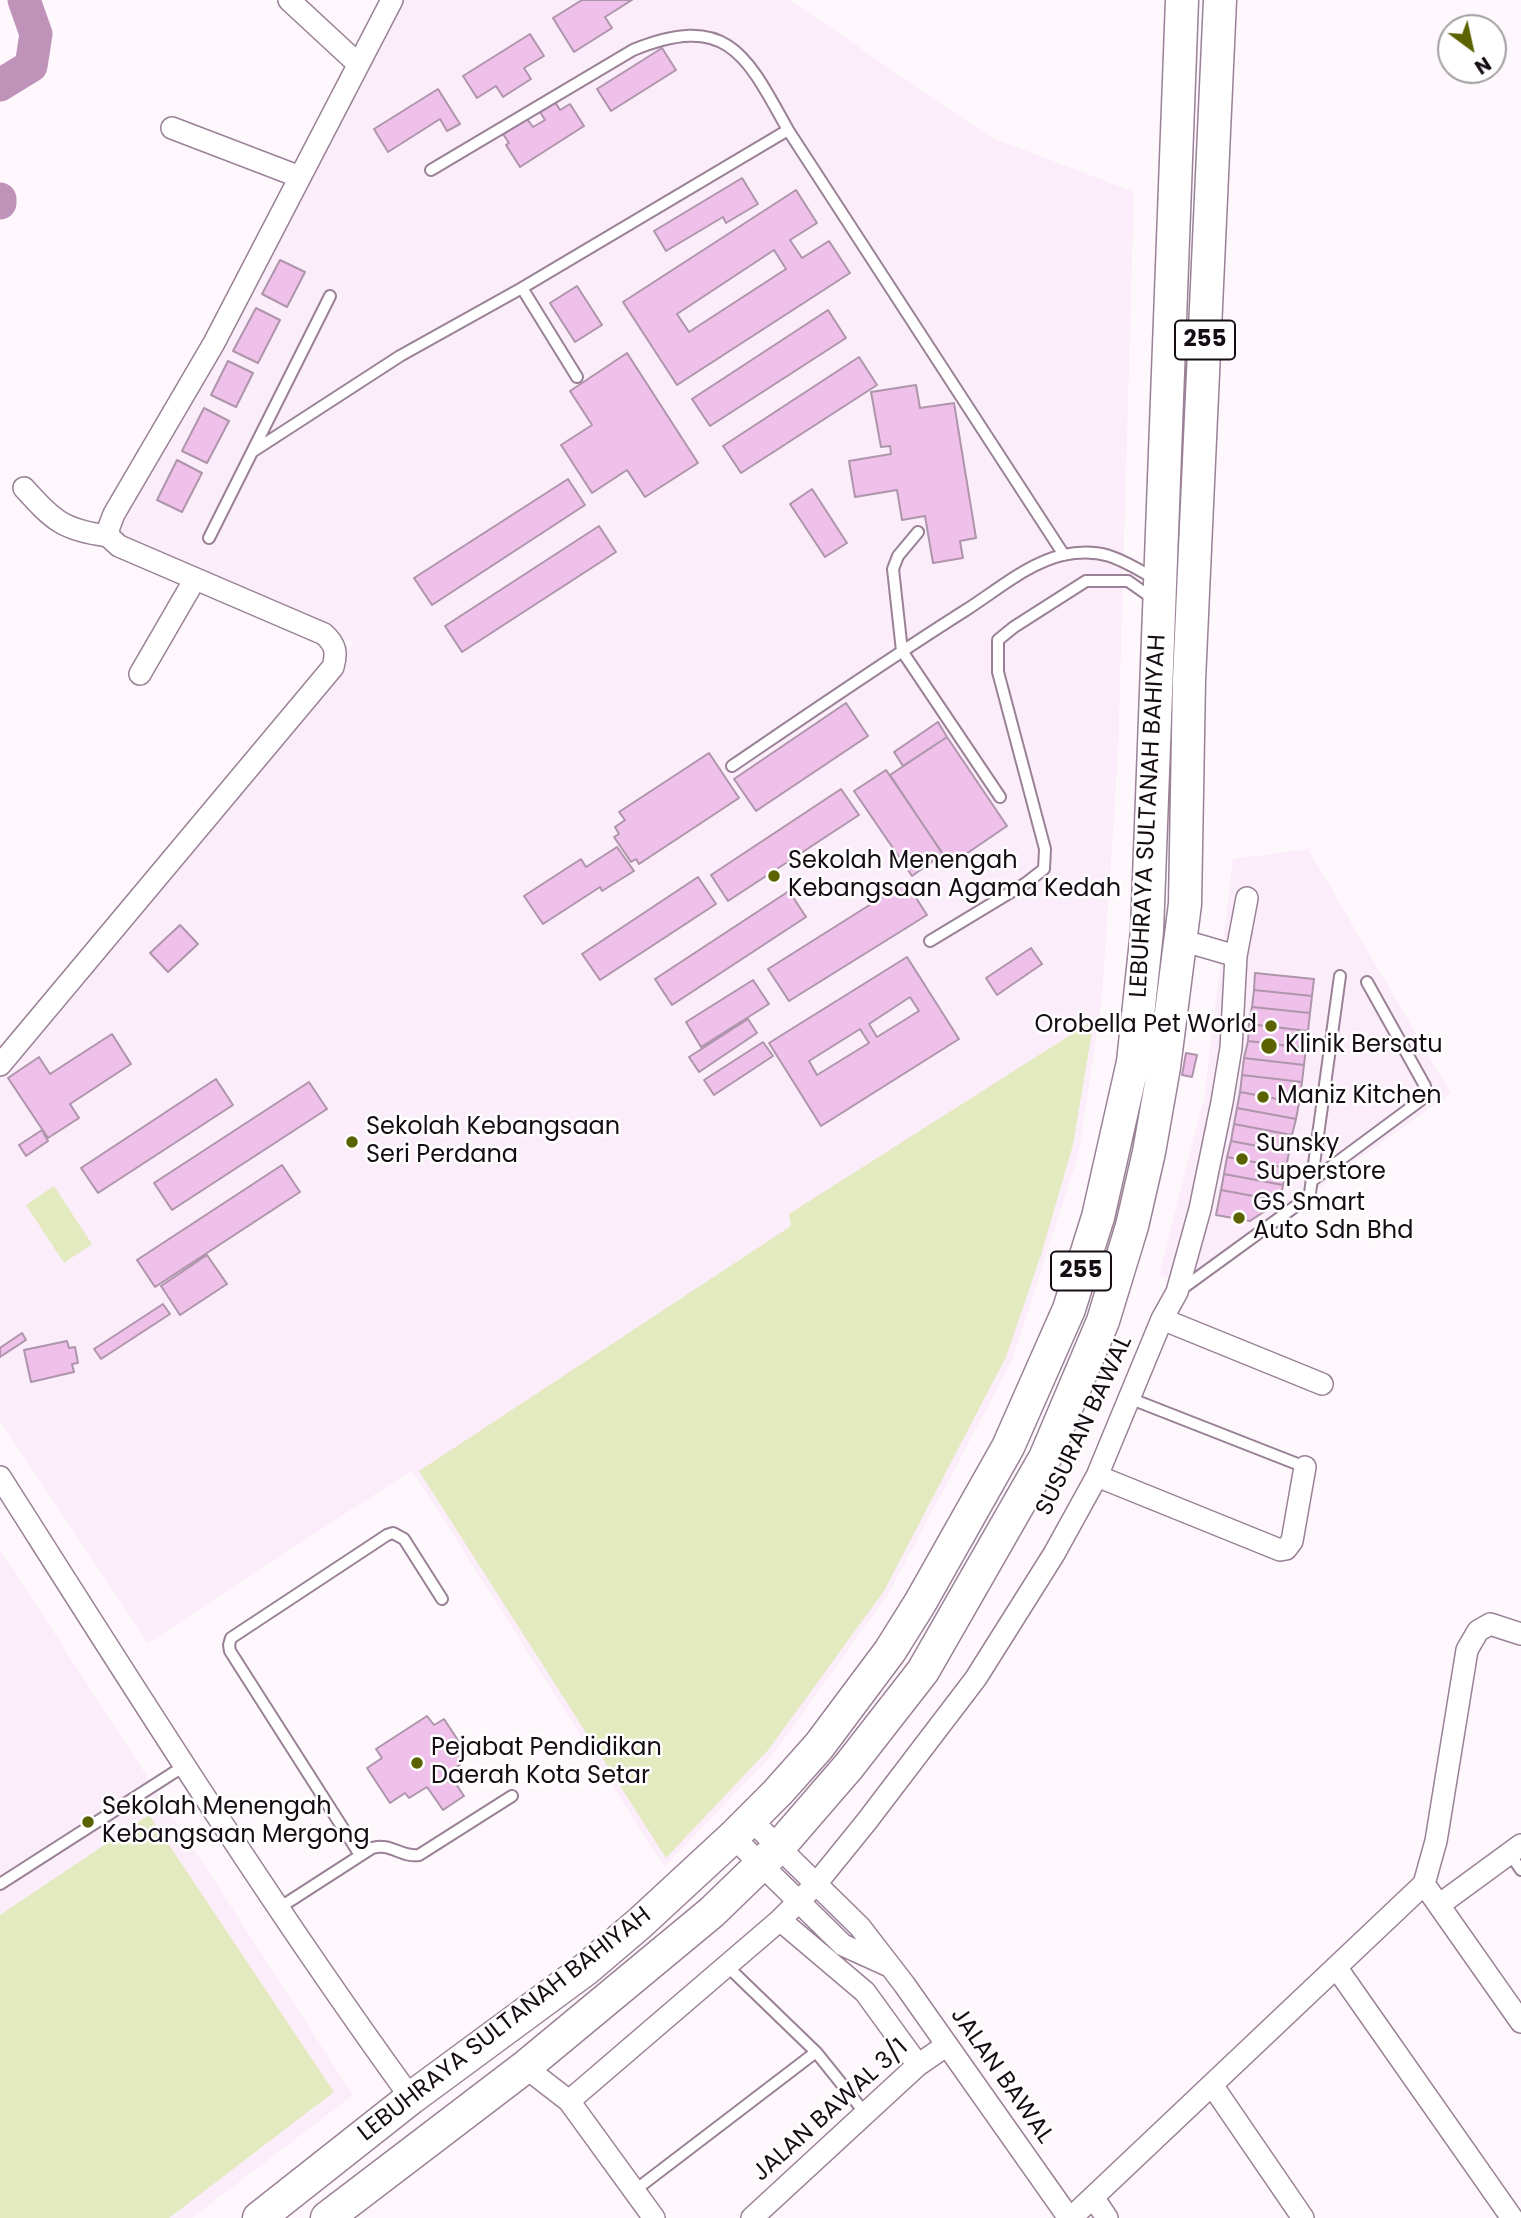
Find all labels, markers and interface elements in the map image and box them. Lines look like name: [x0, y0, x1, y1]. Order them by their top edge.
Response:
north arrow: [1437, 14, 1507, 84]
text: N: [1469, 50, 1496, 81]
road number: 255: [1175, 320, 1235, 360]
street label: LEBUHRAYA SULTANAH BAHIYAH: [1125, 634, 1173, 998]
place label: Sekolah Menengah Kebangsaan Agama Kedah: [788, 848, 1121, 904]
marker: Sekolah Menengah Kebangsaan Agama Kedah: [766, 868, 782, 884]
place label: Orobella Pet World: [1034, 1012, 1257, 1040]
marker: Orobella Pet World: [1263, 1018, 1279, 1034]
place label: Klinik Bersatu: [1285, 1032, 1443, 1060]
marker: Klinik Bersatu: [1259, 1036, 1279, 1056]
place label: Maniz Kitchen: [1277, 1083, 1442, 1111]
marker: Maniz Kitchen: [1255, 1089, 1271, 1105]
place label: Sekolah Kebangsaan Seri Perdana: [366, 1114, 620, 1170]
place label: Sunsky Superstore: [1256, 1131, 1386, 1187]
marker: Sekolah Kebangsaan Seri Perdana: [344, 1134, 360, 1150]
marker: Sunsky Superstore: [1234, 1151, 1250, 1167]
place label: GS Smart Auto Sdn Bhd: [1253, 1190, 1413, 1246]
marker: GS Smart Auto Sdn Bhd: [1231, 1210, 1247, 1226]
road number: 255: [1051, 1252, 1111, 1290]
street label: SUSURAN BAWAL: [1031, 1331, 1139, 1521]
place label: Pejabat Pendidikan Daerah Kota Setar: [431, 1735, 662, 1791]
marker: Pejabat Pendidikan Daerah Kota Setar: [409, 1755, 425, 1771]
place label: Sekolah Menengah Kebangsaan Mergong: [102, 1794, 370, 1850]
marker: Sekolah Menengah Kebangsaan Mergong: [80, 1814, 96, 1830]
street label: LEBUHRAYA SULTANAH BAHIYAH: [353, 1902, 657, 2148]
street label: JALAN BAWAL: [943, 2002, 1059, 2150]
street label: JALAN BAWAL 3/1: [747, 2034, 915, 2188]

